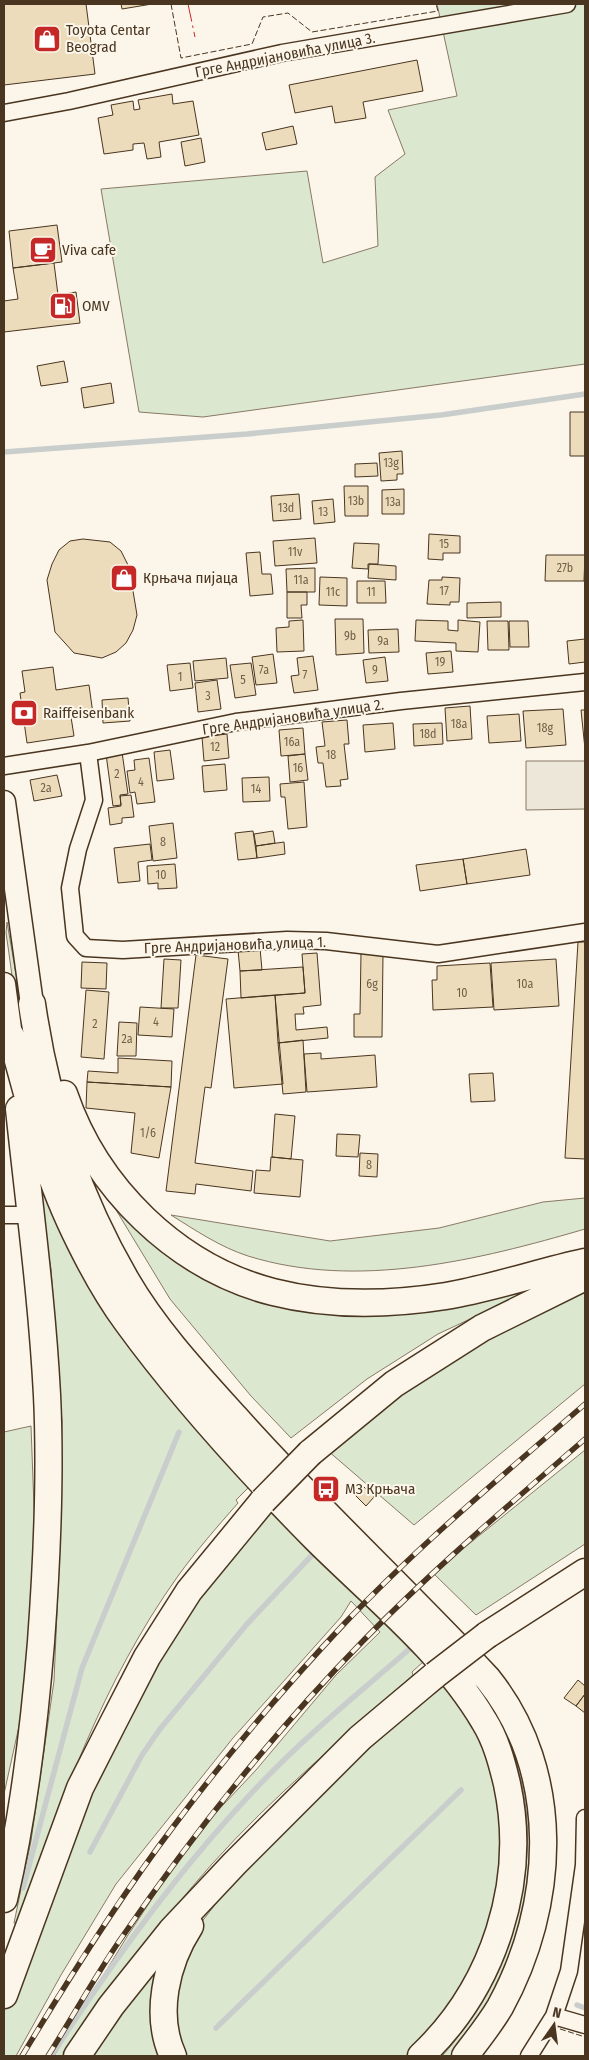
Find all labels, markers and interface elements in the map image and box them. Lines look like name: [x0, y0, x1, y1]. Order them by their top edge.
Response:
place label: Toyota Centar Beograd: [66, 21, 151, 56]
shop icon: Toyota Centar Beograd: [32, 24, 62, 54]
street label: Грге Андријановића улица 3.: [193, 29, 377, 81]
cafe icon: Viva cafe: [28, 235, 58, 265]
place label: Viva cafe: [62, 241, 116, 259]
fuel station icon: OMV: [48, 291, 78, 321]
place label: OMV: [82, 297, 110, 315]
house number: 13g: [383, 456, 399, 470]
house number: 13b: [348, 494, 364, 508]
house number: 13a: [385, 495, 401, 509]
house number: 13d: [278, 501, 294, 515]
house number: 13: [318, 505, 328, 519]
house number: 15: [439, 537, 450, 551]
house number: 11v: [288, 545, 303, 559]
house number: 27b: [557, 561, 573, 575]
shop icon: Крњача пијаца: [109, 563, 139, 593]
place label: Крњача пијаца: [143, 569, 238, 587]
house number: 11a: [293, 573, 309, 587]
house number: 17: [439, 584, 449, 598]
house number: 11c: [326, 585, 340, 599]
house number: 11: [366, 585, 376, 599]
house number: 9b: [344, 629, 356, 643]
house number: 9a: [377, 634, 389, 648]
house number: 19: [435, 655, 445, 669]
house number: 7a: [259, 663, 269, 677]
house number: 9: [372, 663, 378, 677]
house number: 7: [303, 668, 308, 682]
house number: 1: [178, 670, 182, 684]
house number: 5: [240, 673, 246, 687]
house number: 3: [205, 689, 211, 703]
street label: Грге Андријановића улица 2.: [201, 695, 385, 739]
bank icon: Raiffeisenbank: [9, 698, 39, 728]
place label: Raiffeisenbank: [43, 704, 134, 722]
house number: 18a: [451, 717, 467, 731]
house number: 18g: [537, 721, 554, 735]
house number: 18d: [419, 727, 437, 741]
house number: 16a: [284, 735, 300, 749]
house number: 12: [210, 740, 220, 754]
house number: 18: [326, 748, 336, 762]
house number: 16: [293, 761, 303, 775]
house number: 2: [114, 767, 120, 781]
house number: 4: [138, 775, 144, 789]
house number: 2a: [40, 781, 52, 795]
house number: 14: [251, 782, 261, 796]
house number: 8: [160, 835, 166, 849]
house number: 10: [156, 868, 166, 882]
street label: Грге Андријановића улица 1.: [144, 933, 326, 957]
house number: 6g: [366, 977, 378, 991]
house number: 10a: [517, 977, 534, 991]
house number: 10: [457, 986, 467, 1000]
house number: 4: [153, 1015, 159, 1029]
house number: 2: [92, 1017, 98, 1031]
house number: 2a: [121, 1032, 133, 1046]
house number: 1/6: [140, 1126, 156, 1140]
house number: 8: [366, 1158, 372, 1172]
bus stop icon: МЗ Крњача: [311, 1474, 341, 1504]
place label: МЗ Крњача: [345, 1480, 415, 1498]
north arrow: [529, 2000, 579, 2050]
text: N: [551, 2004, 563, 2022]

